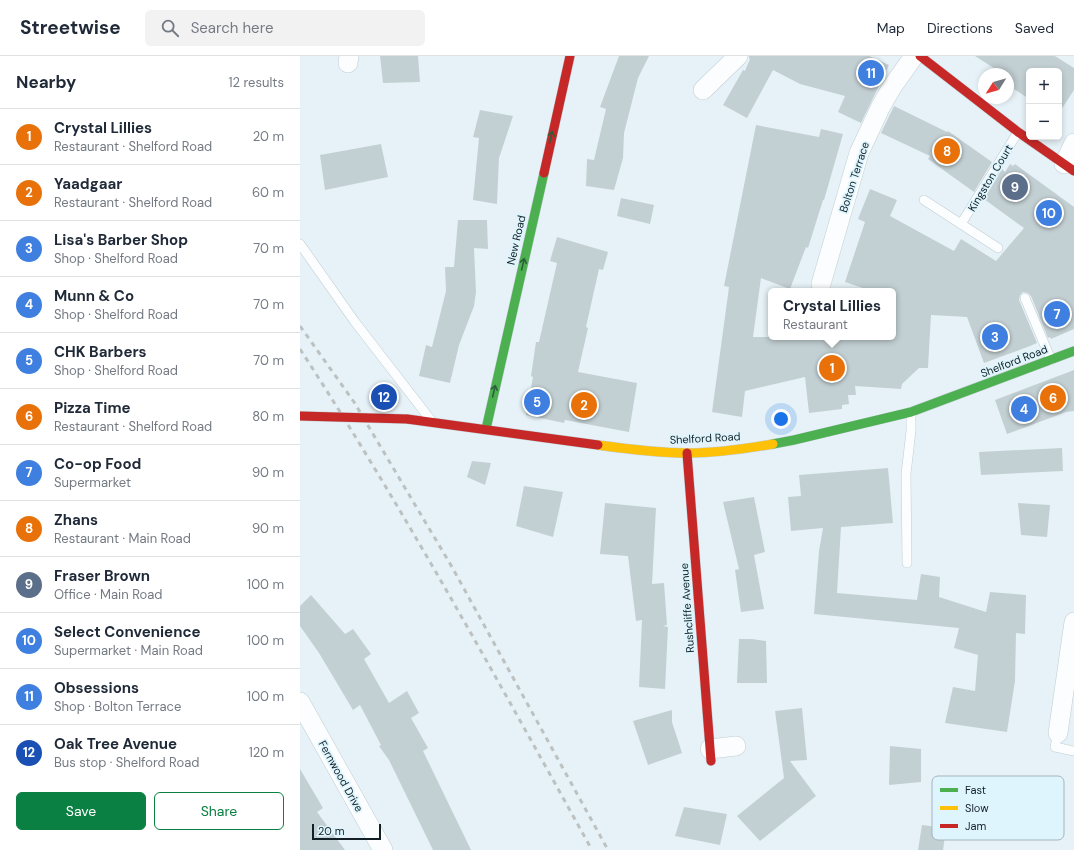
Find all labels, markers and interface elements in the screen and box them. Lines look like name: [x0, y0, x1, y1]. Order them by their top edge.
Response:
search box: [145, 10, 425, 46]
text: Streetwise: [20, 15, 121, 40]
icon: search: [159, 17, 181, 39]
text: Search here: [191, 18, 273, 38]
text: Map: [877, 19, 905, 37]
text: Directions: [927, 19, 993, 37]
text: Saved: [1015, 19, 1054, 37]
pin: 11: [858, 58, 884, 88]
north arrow: [978, 68, 1014, 104]
map controls: [1026, 68, 1062, 140]
button: +: [1026, 68, 1062, 104]
text: Nearby: [16, 71, 76, 93]
text: 12 results: [229, 74, 284, 91]
button: −: [1026, 104, 1062, 140]
text: Crystal Lillies: [54, 118, 152, 138]
text: 1: [27, 128, 31, 145]
text: 20 m: [253, 128, 284, 145]
one-way arrow: [548, 131, 556, 144]
pin: 8: [934, 136, 960, 166]
text: Restaurant · Shelford Road: [54, 138, 212, 155]
street label: Bolton Terrace: [836, 140, 872, 214]
street label: Kingston Court: [964, 142, 1016, 214]
pin: 9: [1002, 172, 1028, 202]
text: Yaadgaar: [54, 174, 122, 194]
text: 2: [25, 184, 33, 201]
text: 60 m: [252, 184, 284, 201]
text: Restaurant · Shelford Road: [54, 194, 212, 211]
pin: 10: [1036, 198, 1062, 228]
street label: New Road: [503, 214, 529, 266]
text: Lisa's Barber Shop: [54, 230, 188, 250]
text: 3: [25, 240, 33, 257]
text: 70 m: [253, 240, 284, 257]
text: Shop · Shelford Road: [54, 250, 178, 267]
one-way arrow: [519, 258, 527, 271]
text: Munn & Co: [54, 286, 134, 306]
popup: [768, 288, 896, 340]
text: 4: [25, 296, 33, 313]
text: 70 m: [253, 296, 284, 313]
text: Crystal Lillies: [783, 296, 881, 316]
pin: 7: [1044, 299, 1070, 329]
text: Shop · Shelford Road: [54, 306, 178, 323]
text: Restaurant: [783, 316, 848, 333]
pin: 3: [982, 322, 1008, 352]
text: CHK Barbers: [54, 342, 147, 362]
street label: Shelford Road: [978, 342, 1050, 380]
text: 5: [25, 352, 33, 369]
text: 70 m: [253, 352, 284, 369]
pin: 1: [819, 353, 845, 383]
text: Shop · Shelford Road: [54, 362, 178, 379]
pin: 12: [371, 382, 397, 412]
pin: 6: [1040, 383, 1066, 413]
one-way arrow: [491, 385, 499, 398]
pin: 5: [524, 387, 550, 417]
pin: 2: [571, 390, 597, 420]
pin: 4: [1011, 394, 1037, 424]
text: Pizza Time: [54, 398, 131, 418]
text: 6: [25, 408, 33, 425]
text: 80 m: [252, 408, 284, 425]
your location: [771, 409, 791, 429]
text: Restaurant · Shelford Road: [54, 418, 212, 435]
street label: Shelford Road: [669, 429, 741, 447]
text: Co-op Food: [54, 454, 141, 474]
text: 7: [26, 464, 32, 481]
text: 90 m: [252, 464, 284, 481]
text: Supermarket: [54, 474, 131, 491]
text: Zhans: [54, 510, 98, 530]
text: 8: [25, 520, 33, 537]
text: 90 m: [252, 520, 284, 537]
text: Restaurant · Main Road: [54, 530, 191, 547]
street label: Rushcliffe Avenue: [677, 563, 697, 653]
text: Fraser Brown: [54, 566, 150, 586]
text: 9: [25, 576, 33, 593]
text: 100 m: [247, 576, 284, 593]
text: Office · Main Road: [54, 586, 162, 603]
text: Select Convenience: [54, 622, 201, 642]
text: 10: [22, 632, 36, 649]
text: 100 m: [247, 632, 284, 649]
text: Supermarket · Main Road: [54, 642, 203, 659]
text: Obsessions: [54, 678, 139, 698]
text: 11: [24, 688, 34, 705]
text: 100 m: [247, 688, 284, 705]
text: Shop · Bolton Terrace: [54, 698, 181, 715]
text: Oak Tree Avenue: [54, 734, 177, 754]
street label: Fernwood Drive: [316, 738, 366, 814]
text: 12: [23, 744, 35, 761]
text: 120 m: [249, 744, 284, 761]
text: Bus stop · Shelford Road: [54, 754, 199, 771]
legend: [932, 776, 1064, 840]
text: Fast: [965, 783, 986, 797]
button: Save: [16, 792, 146, 830]
button: Share: [154, 792, 284, 830]
text: Slow: [965, 801, 989, 815]
text: Jam: [965, 819, 986, 833]
scale bar: [312, 822, 381, 841]
text: 20 m: [318, 824, 344, 838]

